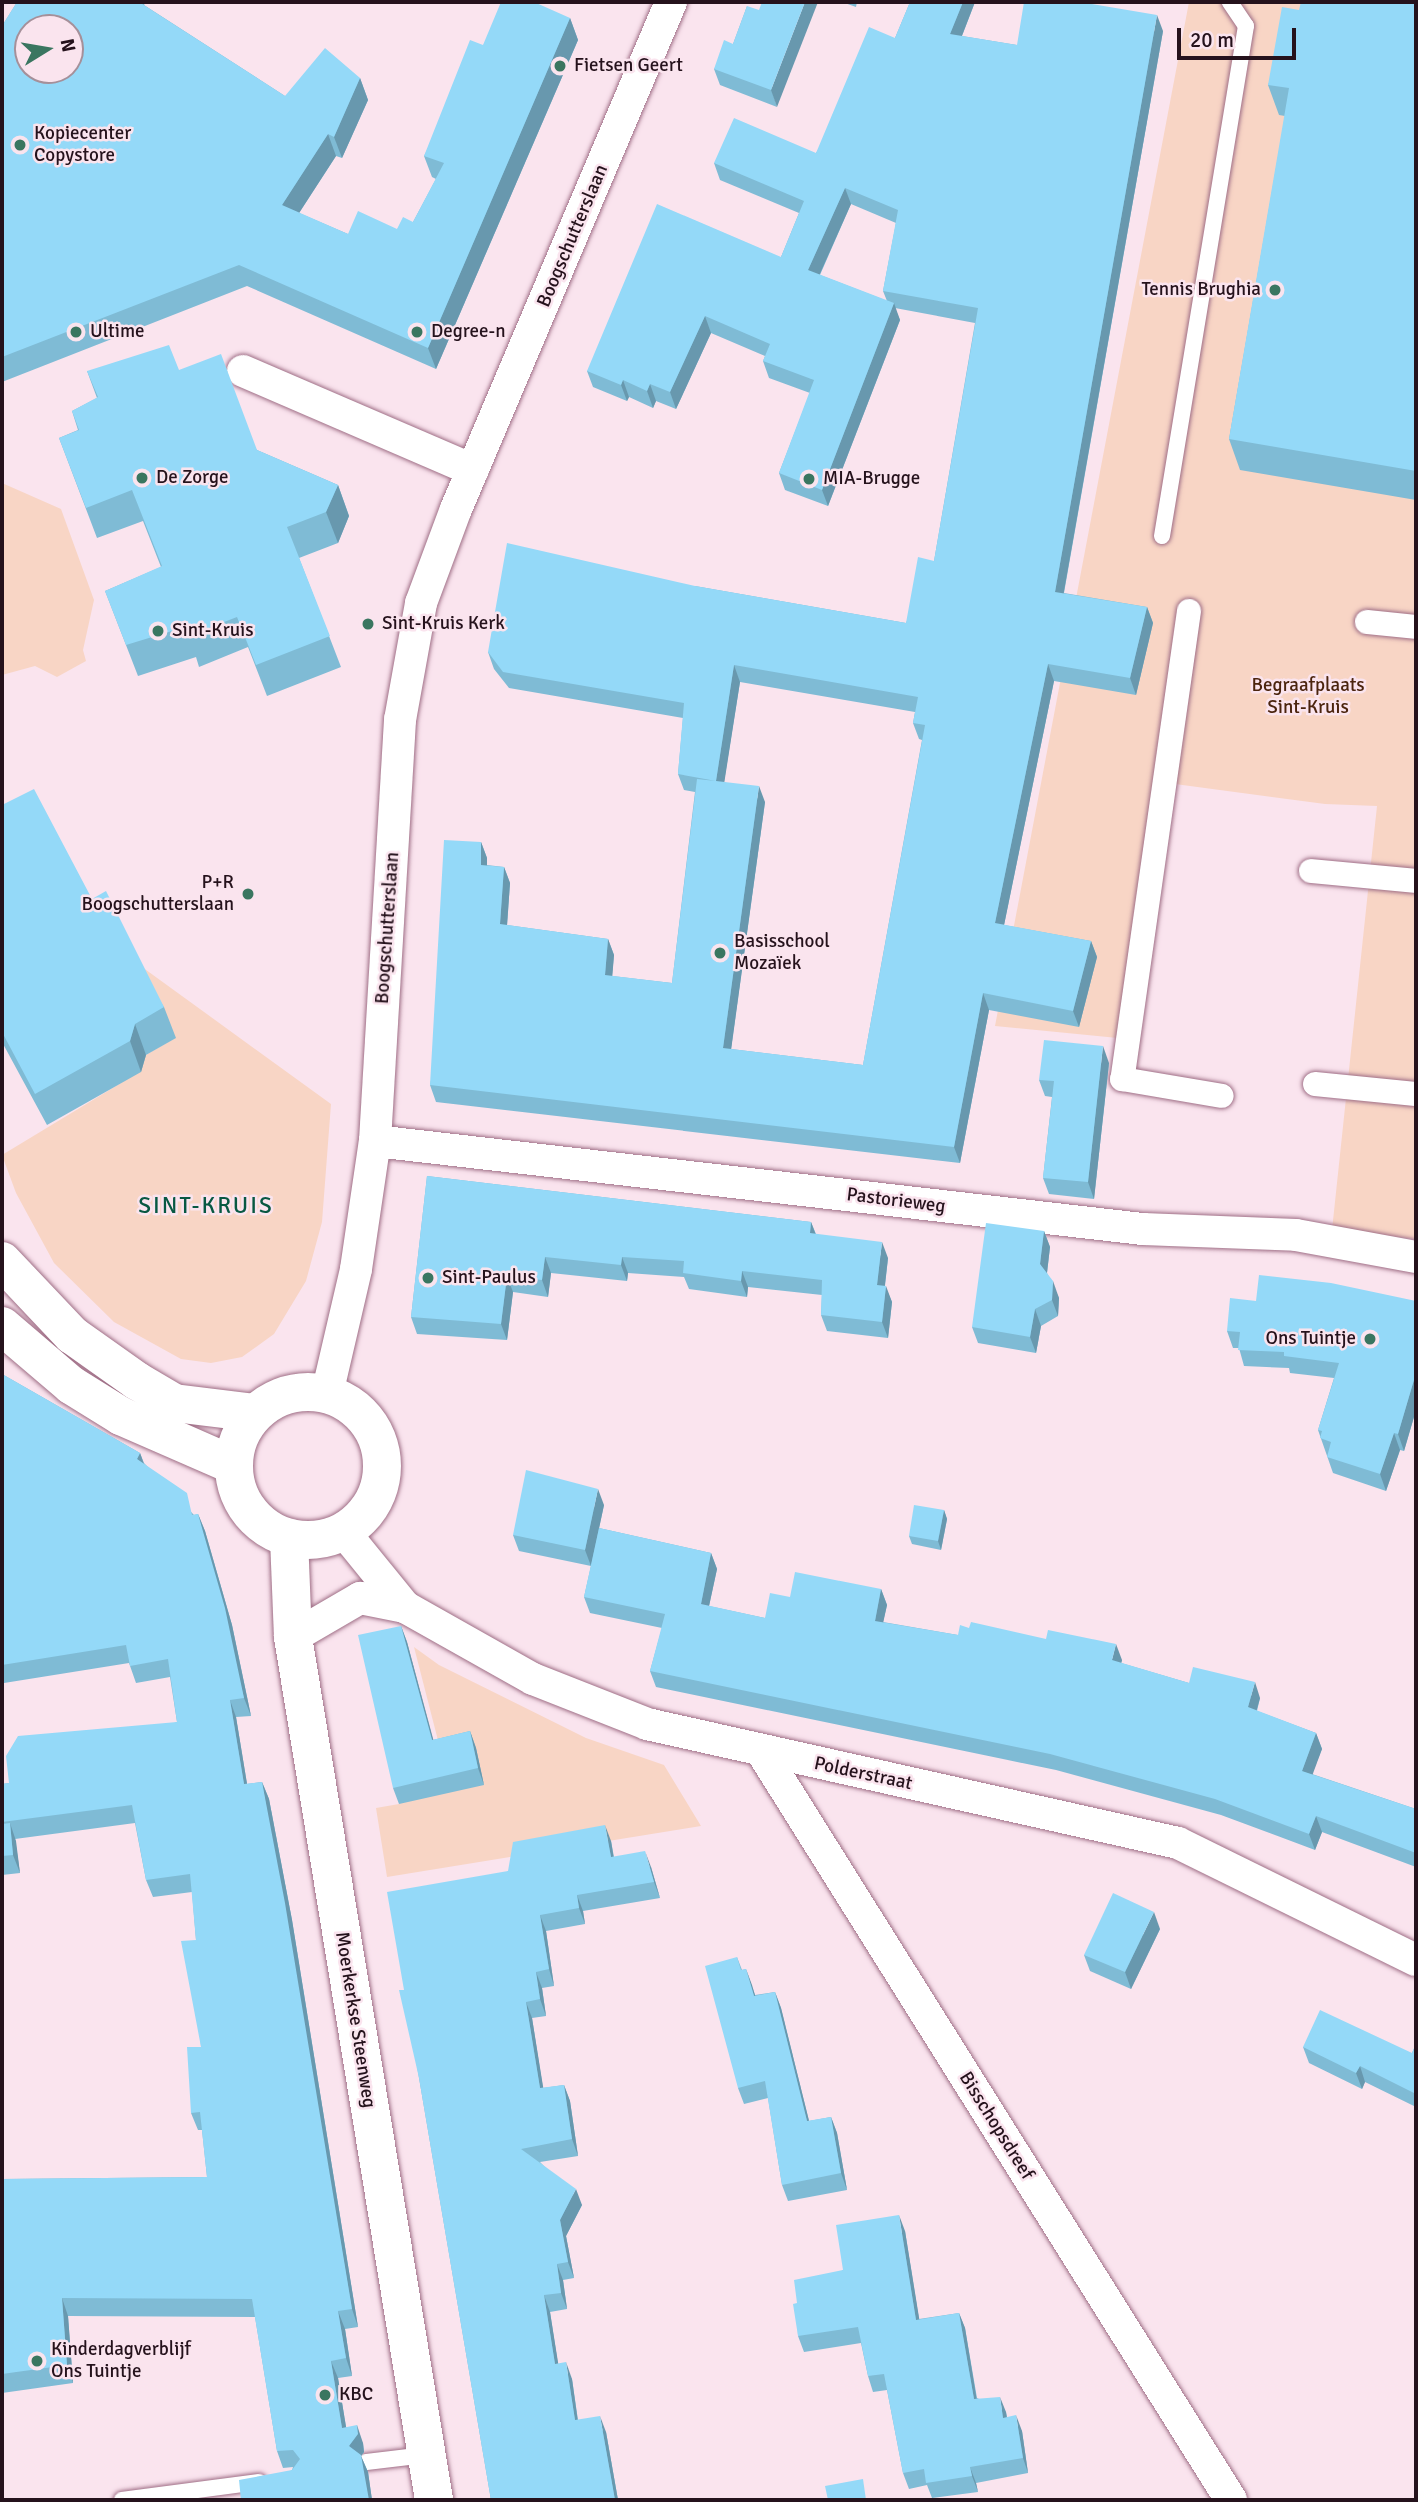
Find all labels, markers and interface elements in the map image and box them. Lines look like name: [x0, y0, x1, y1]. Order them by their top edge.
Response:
north arrow: [14, 14, 84, 84]
scale bar: [1180, 14, 1299, 58]
text: 20 m: [1190, 27, 1234, 53]
text: N: [55, 37, 81, 54]
place label: Fietsen Geert: [574, 55, 683, 77]
marker: Fietsen Geert: [552, 58, 568, 74]
place label: Kopiecenter Copystore: [34, 123, 131, 167]
marker: Kopiecenter Copystore: [12, 137, 28, 153]
street label: Boogschutterslaan: [533, 161, 613, 311]
place label: Tennis Brughia: [1142, 279, 1261, 301]
marker: Tennis Brughia: [1267, 282, 1283, 298]
place label: Ultime: [90, 321, 145, 343]
place label: Degree-n: [431, 321, 506, 343]
marker: Ultime: [68, 324, 84, 340]
marker: Degree-n: [409, 324, 425, 340]
place label: De Zorge: [156, 467, 228, 489]
place label: MIA-Brugge: [823, 468, 920, 490]
marker: De Zorge: [134, 470, 150, 486]
marker: MIA-Brugge: [801, 471, 817, 487]
place label: Sint-Kruis Kerk: [382, 613, 505, 635]
marker: Sint-Kruis Kerk: [360, 616, 376, 632]
place label: Sint-Kruis: [172, 620, 253, 642]
marker: Sint-Kruis: [150, 623, 166, 639]
park label: Begraafplaats Sint-Kruis: [1251, 675, 1365, 719]
street label: Boogschutterslaan: [371, 851, 405, 1005]
place label: P+R Boogschutterslaan: [82, 872, 234, 916]
marker: P+R Boogschutterslaan: [240, 886, 256, 902]
place label: Basisschool Mozaïek: [734, 931, 830, 975]
marker: Basisschool Mozaïek: [712, 945, 728, 961]
street label: Pastorieweg: [845, 1184, 947, 1218]
district label: SINT-KRUIS: [140, 1192, 272, 1220]
place label: Sint-Paulus: [442, 1267, 536, 1289]
marker: Sint-Paulus: [420, 1270, 436, 1286]
place label: Ons Tuintje: [1265, 1328, 1356, 1350]
marker: Ons Tuintje: [1362, 1331, 1378, 1347]
street label: Polderstraat: [812, 1752, 914, 1796]
street label: Moerkerkse Steenweg: [330, 1930, 380, 2110]
street label: Bisschopsdreef: [954, 2068, 1038, 2184]
place label: Kinderdagverblijf Ons Tuintje: [51, 2339, 191, 2383]
marker: Kinderdagverblijf Ons Tuintje: [29, 2353, 45, 2369]
place label: KBC: [339, 2384, 373, 2406]
marker: KBC: [317, 2387, 333, 2403]

